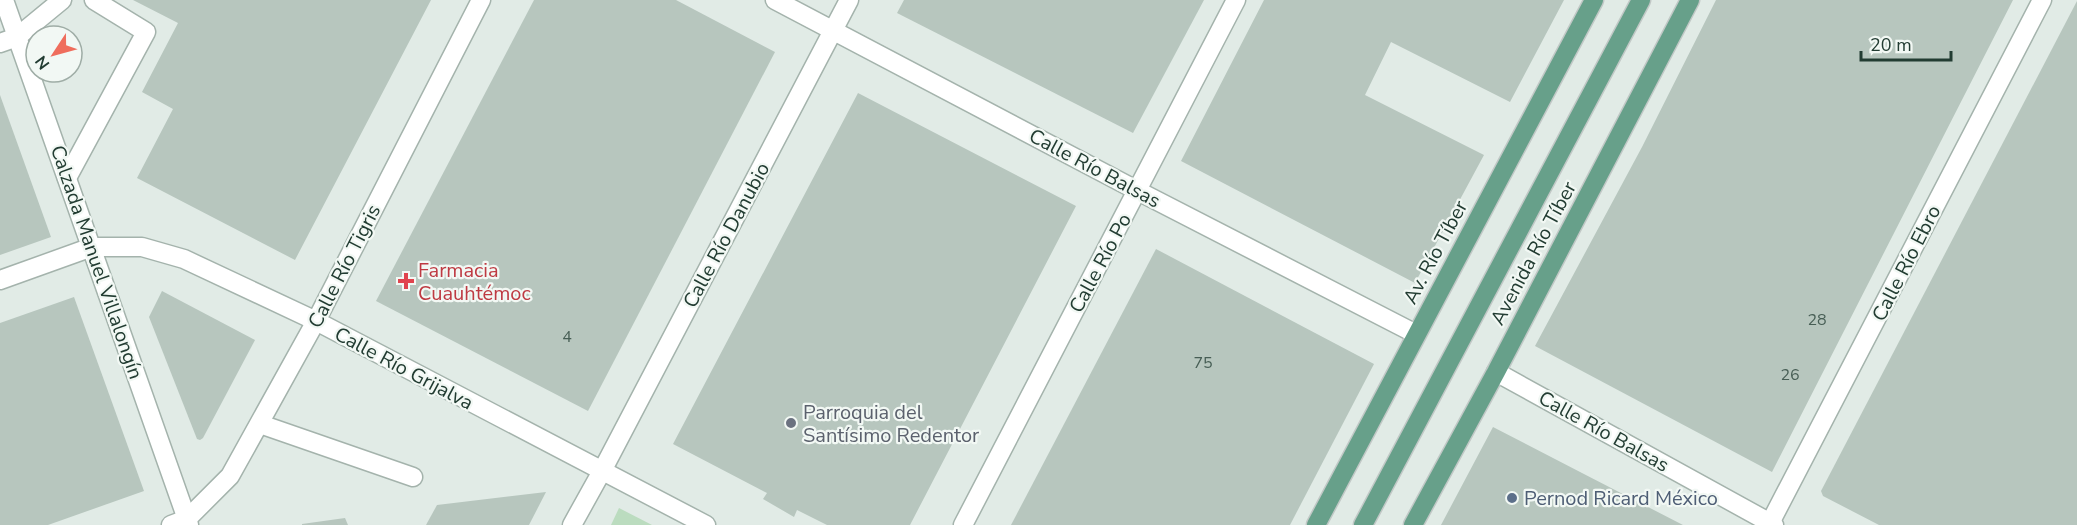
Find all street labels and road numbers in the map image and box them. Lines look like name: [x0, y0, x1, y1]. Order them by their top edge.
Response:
street label: Calle Río Balsas: [1024, 122, 1165, 214]
street label: Calzada Manuel Villalongín: [44, 142, 149, 383]
street label: Calle Río Danubio: [677, 158, 776, 313]
street label: Avenida Río Tíber: [1484, 177, 1583, 330]
street label: Av. Río Tíber: [1397, 196, 1474, 309]
street label: Calle Río Tigris: [302, 200, 387, 333]
street label: Calle Río Ebro: [1866, 201, 1947, 326]
street label: Calle Río Po: [1063, 209, 1138, 318]
street label: Calle Río Grijalva: [330, 320, 478, 416]
street label: Calle Río Balsas: [1534, 384, 1674, 478]

